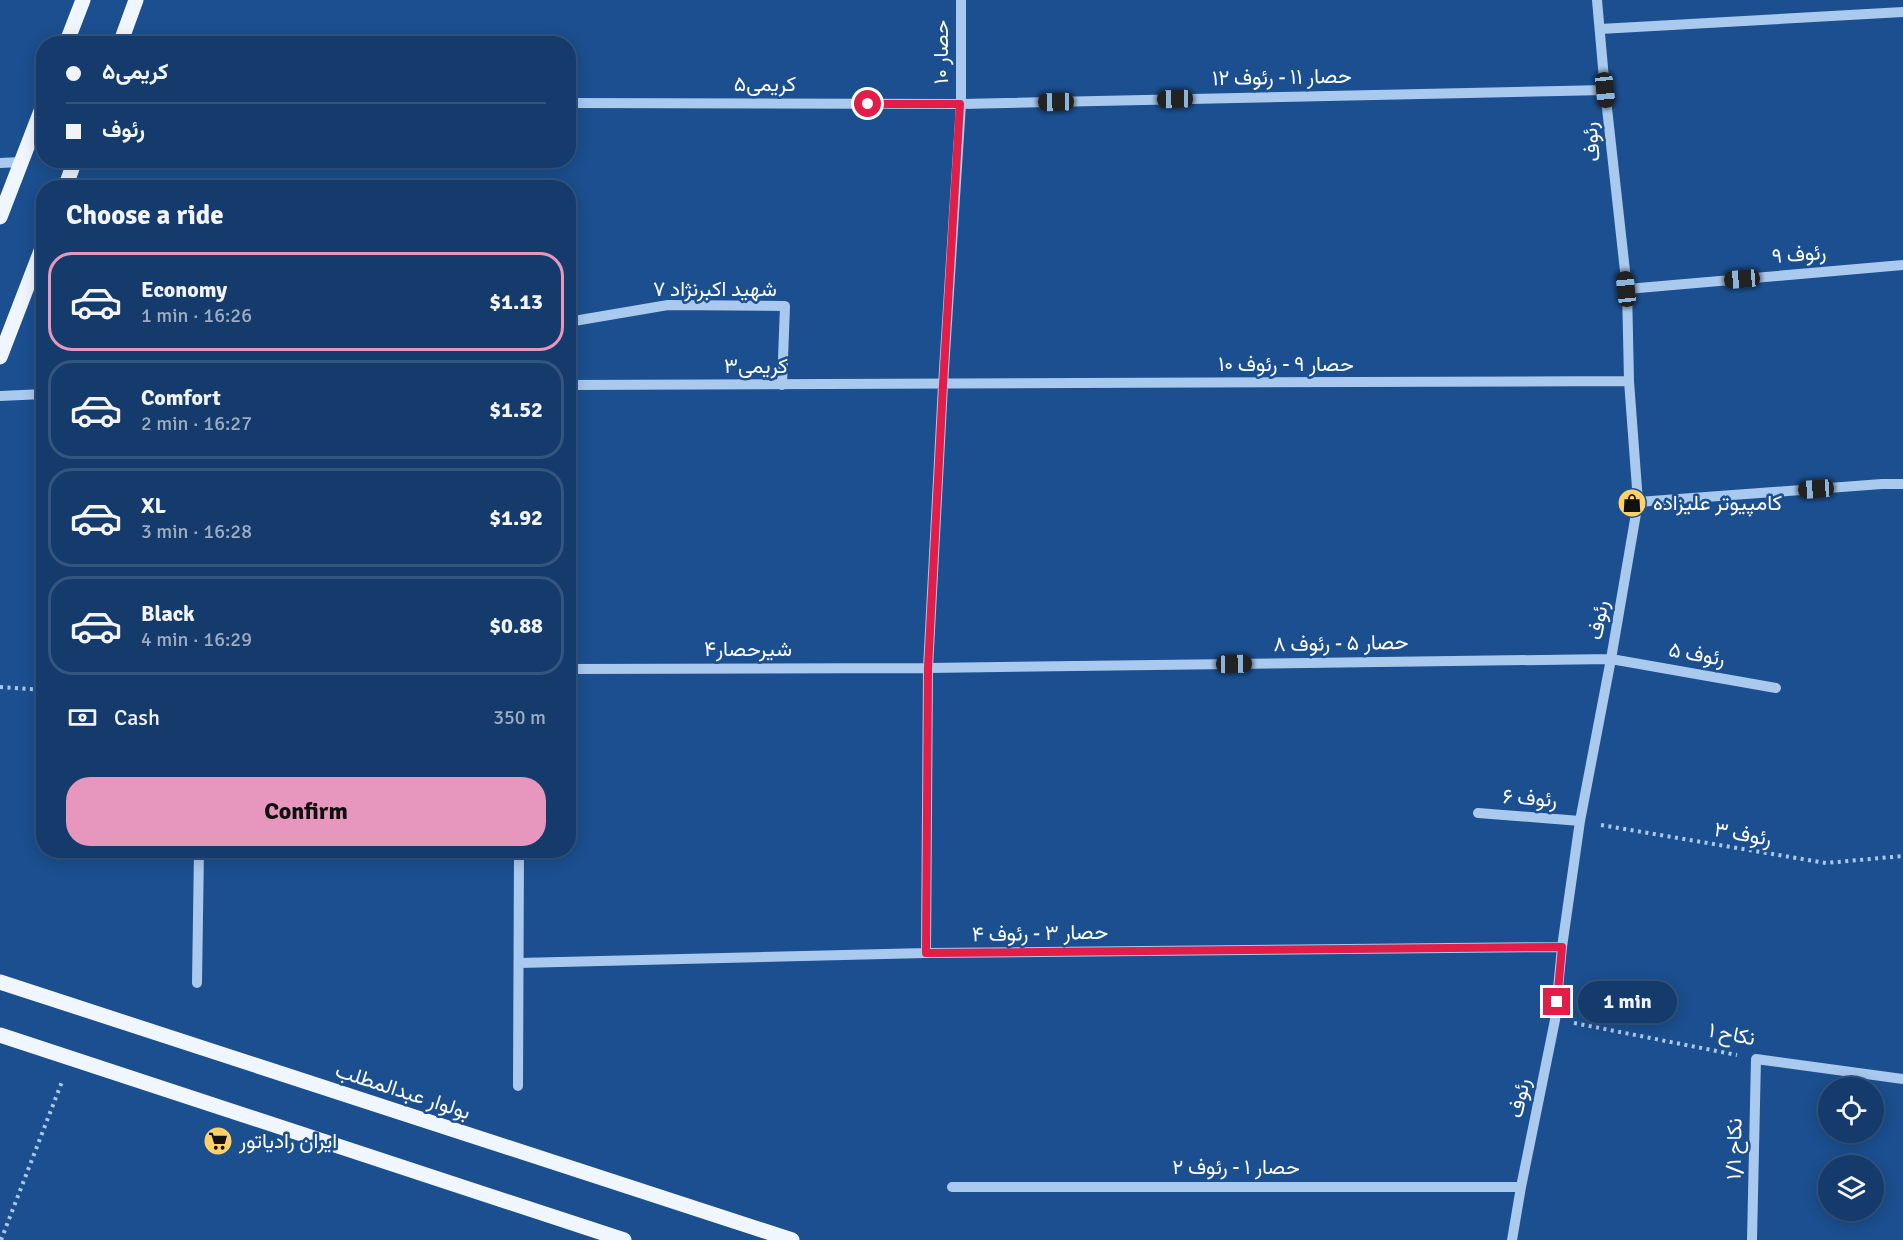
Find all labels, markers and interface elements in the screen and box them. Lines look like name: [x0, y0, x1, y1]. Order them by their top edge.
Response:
street label: حصار ۱۰: [928, 20, 954, 84]
text: کریمی۵: [102, 58, 169, 85]
street label: حصار ۱۱ - رئوف ۱۲: [1212, 63, 1352, 91]
street label: کریمی۵: [734, 71, 796, 97]
car: [1594, 71, 1616, 109]
route start: [854, 90, 881, 117]
car: [1157, 90, 1193, 108]
car: [1038, 93, 1074, 111]
text: رئوف: [102, 116, 145, 143]
street label: رئوف: [1576, 121, 1606, 163]
text: Choose a ride: [66, 199, 224, 232]
street label: رئوف ۹: [1771, 239, 1827, 269]
car: [1723, 268, 1761, 290]
car: [1615, 270, 1637, 308]
icon: car: [69, 275, 123, 329]
text: Economy: [141, 276, 227, 303]
street label: شهید اکبرنژاد ۷: [653, 276, 777, 302]
text: $1.13: [489, 288, 543, 315]
text: 1 min · 16:26: [141, 303, 252, 328]
street label: حصار ۹ - رئوف ۱۰: [1218, 351, 1354, 377]
street label: کریمی۳: [724, 353, 788, 379]
icon: car: [69, 383, 123, 437]
text: Comfort: [141, 384, 221, 411]
text: $1.52: [489, 396, 543, 423]
text: 2 min · 16:27: [141, 411, 252, 436]
car: [1797, 479, 1835, 499]
shop icon: کامپیوتر علیزاده: [1616, 487, 1648, 519]
place label: کامپیوتر علیزاده: [1653, 490, 1782, 517]
icon: car: [69, 491, 123, 545]
text: XL: [141, 492, 166, 519]
text: $1.92: [489, 504, 543, 531]
text: 3 min · 16:28: [141, 519, 252, 544]
street label: رئوف: [1582, 598, 1614, 642]
icon: car: [69, 599, 123, 653]
text: Black: [141, 600, 195, 627]
text: $0.88: [489, 612, 543, 639]
text: 4 min · 16:29: [141, 627, 252, 652]
street label: حصار ۵ - رئوف ۸: [1273, 629, 1409, 657]
street label: شیرحصار۴: [704, 636, 792, 662]
street label: رئوف ۵: [1667, 636, 1727, 672]
car: [1216, 655, 1252, 673]
icon: cash: [66, 701, 99, 734]
text: Cash: [114, 704, 160, 731]
text: 350 m: [493, 705, 546, 730]
button: Confirm: [66, 777, 546, 846]
street label: رئوف ۶: [1502, 783, 1558, 813]
street label: رئوف ۳: [1712, 816, 1774, 852]
street label: حصار ۳ - رئوف ۴: [972, 919, 1108, 947]
callout: 1 min: [1578, 981, 1677, 1023]
route end: [1543, 988, 1570, 1015]
text: 1 min: [1603, 989, 1652, 1014]
street label: نکاح ۱: [1706, 1017, 1758, 1052]
street label: بولوار عبدالمطلب: [332, 1057, 474, 1125]
street label: رئوف: [1502, 1076, 1536, 1120]
map controls: [1818, 1077, 1884, 1221]
button: locate: [1818, 1077, 1884, 1143]
street label: نکاح ۱/۱: [1720, 1118, 1749, 1180]
supermarket icon: ایران رادیاتور: [202, 1125, 234, 1157]
place label: ایران رادیاتور: [238, 1128, 337, 1154]
street label: حصار ۱ - رئوف ۲: [1172, 1154, 1300, 1180]
button: layers: [1818, 1155, 1884, 1221]

